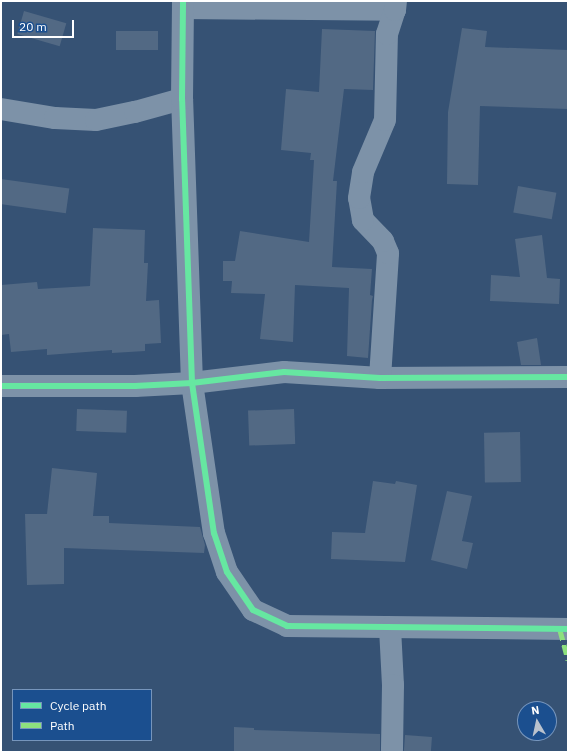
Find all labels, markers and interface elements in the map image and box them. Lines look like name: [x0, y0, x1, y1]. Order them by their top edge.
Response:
scale bar: [14, 12, 76, 38]
text: 20 m: [19, 19, 47, 34]
legend: [12, 689, 152, 741]
text: Cycle path: [50, 698, 107, 713]
north arrow: [517, 701, 557, 741]
text: N: [530, 703, 540, 718]
text: Path: [50, 718, 75, 733]

